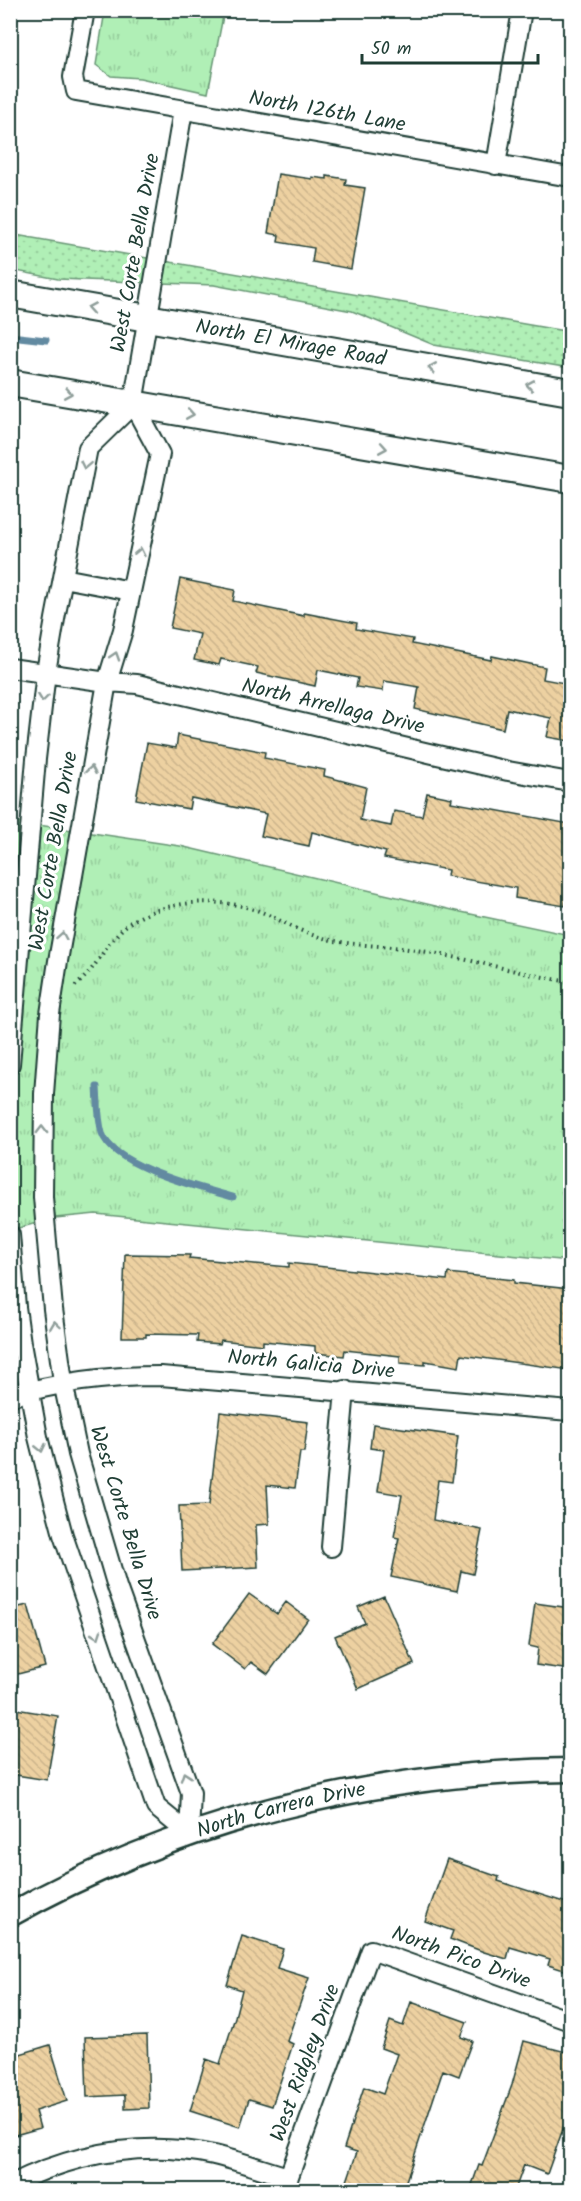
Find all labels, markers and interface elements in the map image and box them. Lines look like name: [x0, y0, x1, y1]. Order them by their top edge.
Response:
scale bar: [362, 27, 538, 65]
text: 50 m: [371, 35, 411, 64]
street label: North 126th Lane: [246, 82, 409, 142]
street label: West Corte Bella Drive: [102, 150, 170, 355]
one-way arrow: [86, 302, 96, 314]
street label: North El Mirage Road: [193, 310, 389, 376]
one-way arrow: [427, 362, 437, 375]
one-way arrow: [525, 379, 535, 392]
one-way arrow: [63, 386, 73, 399]
one-way arrow: [185, 407, 195, 420]
one-way arrow: [378, 441, 387, 453]
one-way arrow: [79, 459, 92, 469]
one-way arrow: [132, 547, 145, 557]
one-way arrow: [108, 651, 120, 662]
street label: North Arrellaga Drive: [238, 670, 428, 744]
one-way arrow: [37, 693, 49, 702]
street label: West Corte Bella Drive: [20, 748, 88, 953]
one-way arrow: [84, 765, 97, 775]
one-way arrow: [56, 932, 68, 941]
one-way arrow: [36, 1126, 49, 1135]
one-way arrow: [49, 1320, 61, 1329]
street label: North Galicia Drive: [226, 1341, 397, 1389]
street label: West Corte Bella Drive: [80, 1422, 170, 1625]
one-way arrow: [33, 1443, 46, 1453]
one-way arrow: [90, 1629, 102, 1640]
one-way arrow: [179, 1772, 192, 1782]
street label: North Carrera Drive: [192, 1773, 369, 1848]
street label: North Pico Drive: [387, 1918, 536, 1999]
street label: West Ridgley Drive: [262, 1979, 350, 2147]

